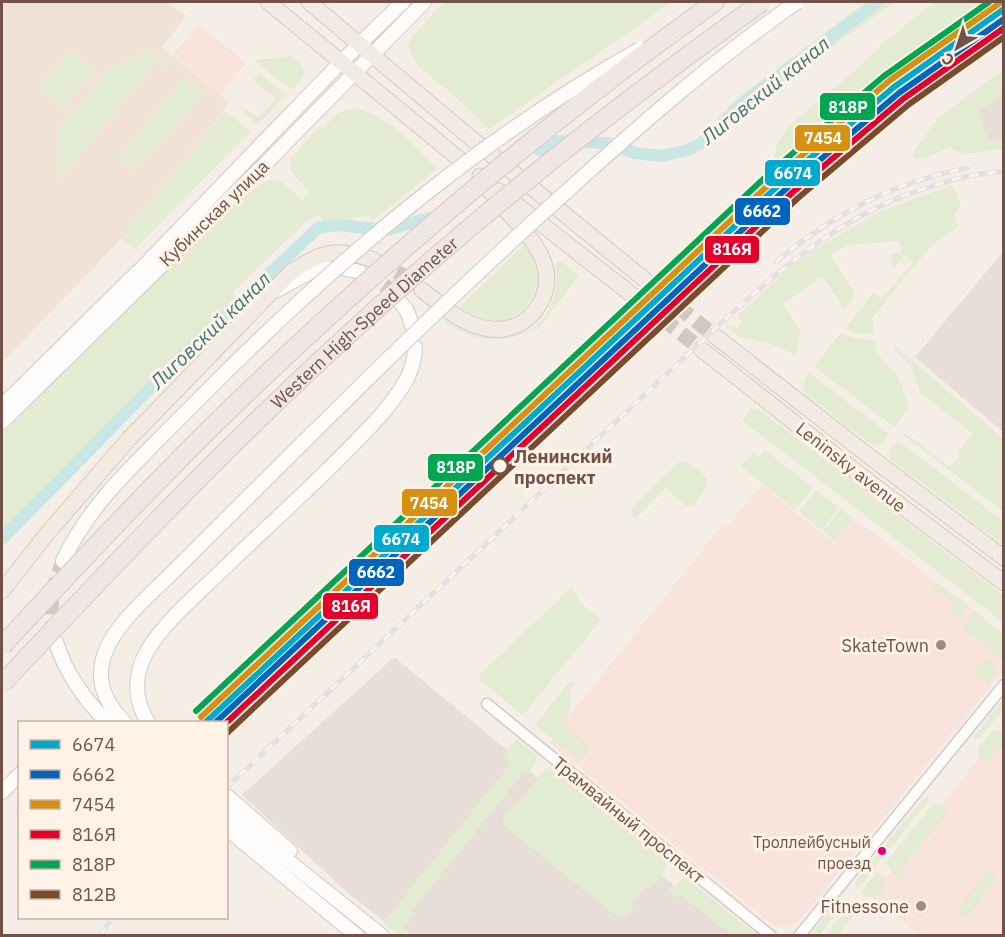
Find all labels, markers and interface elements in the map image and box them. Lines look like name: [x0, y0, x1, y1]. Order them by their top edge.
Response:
north arrow: [927, 18, 987, 78]
water label: Лиговский канал: [694, 30, 835, 151]
text: С: [937, 49, 958, 71]
line badge: 818Р: [819, 92, 876, 121]
text: 818Р: [828, 97, 868, 117]
line badge: 7454: [794, 124, 851, 152]
text: 7454: [804, 128, 843, 148]
street label: Кубинская улица: [154, 154, 274, 271]
line badge: 6674: [764, 159, 821, 187]
text: 6674: [774, 163, 813, 183]
line badge: 6662: [734, 197, 791, 226]
text: 6662: [743, 201, 781, 221]
street label: Western High-Speed Diameter: [265, 231, 463, 413]
line badge: 816Я: [704, 235, 760, 264]
text: 816Я: [712, 239, 752, 259]
water label: Лиговский канал: [143, 265, 276, 395]
street label: Leninsky avenue: [791, 417, 911, 517]
place label: Ленинский проспект: [514, 445, 612, 489]
line badge: 818Р: [427, 453, 484, 482]
text: 818Р: [436, 457, 476, 477]
marker: Ленинский проспект: [491, 457, 509, 475]
line badge: 7454: [401, 488, 458, 517]
text: 7454: [410, 493, 449, 513]
line badge: 6674: [373, 524, 430, 553]
text: 6674: [382, 529, 421, 549]
line badge: 6662: [348, 558, 405, 587]
text: 6662: [357, 562, 395, 582]
line badge: 816Я: [322, 592, 379, 620]
text: 816Я: [331, 596, 371, 616]
place label: SkateTown: [842, 634, 929, 657]
marker: SkateTown: [934, 638, 948, 652]
legend: [18, 721, 228, 919]
text: 6674: [72, 733, 115, 756]
street label: Трамвайный проспект: [548, 752, 710, 889]
text: 6662: [72, 763, 115, 786]
text: 7454: [72, 793, 115, 816]
text: 816Я: [72, 823, 116, 846]
place label: Троллейбусный проезд: [753, 832, 871, 873]
marker: Троллейбусный проезд: [876, 845, 888, 857]
text: 818Р: [72, 853, 115, 876]
text: 812В: [72, 883, 116, 906]
place label: Fitnessone: [820, 895, 909, 918]
marker: Fitnessone: [914, 899, 928, 913]

